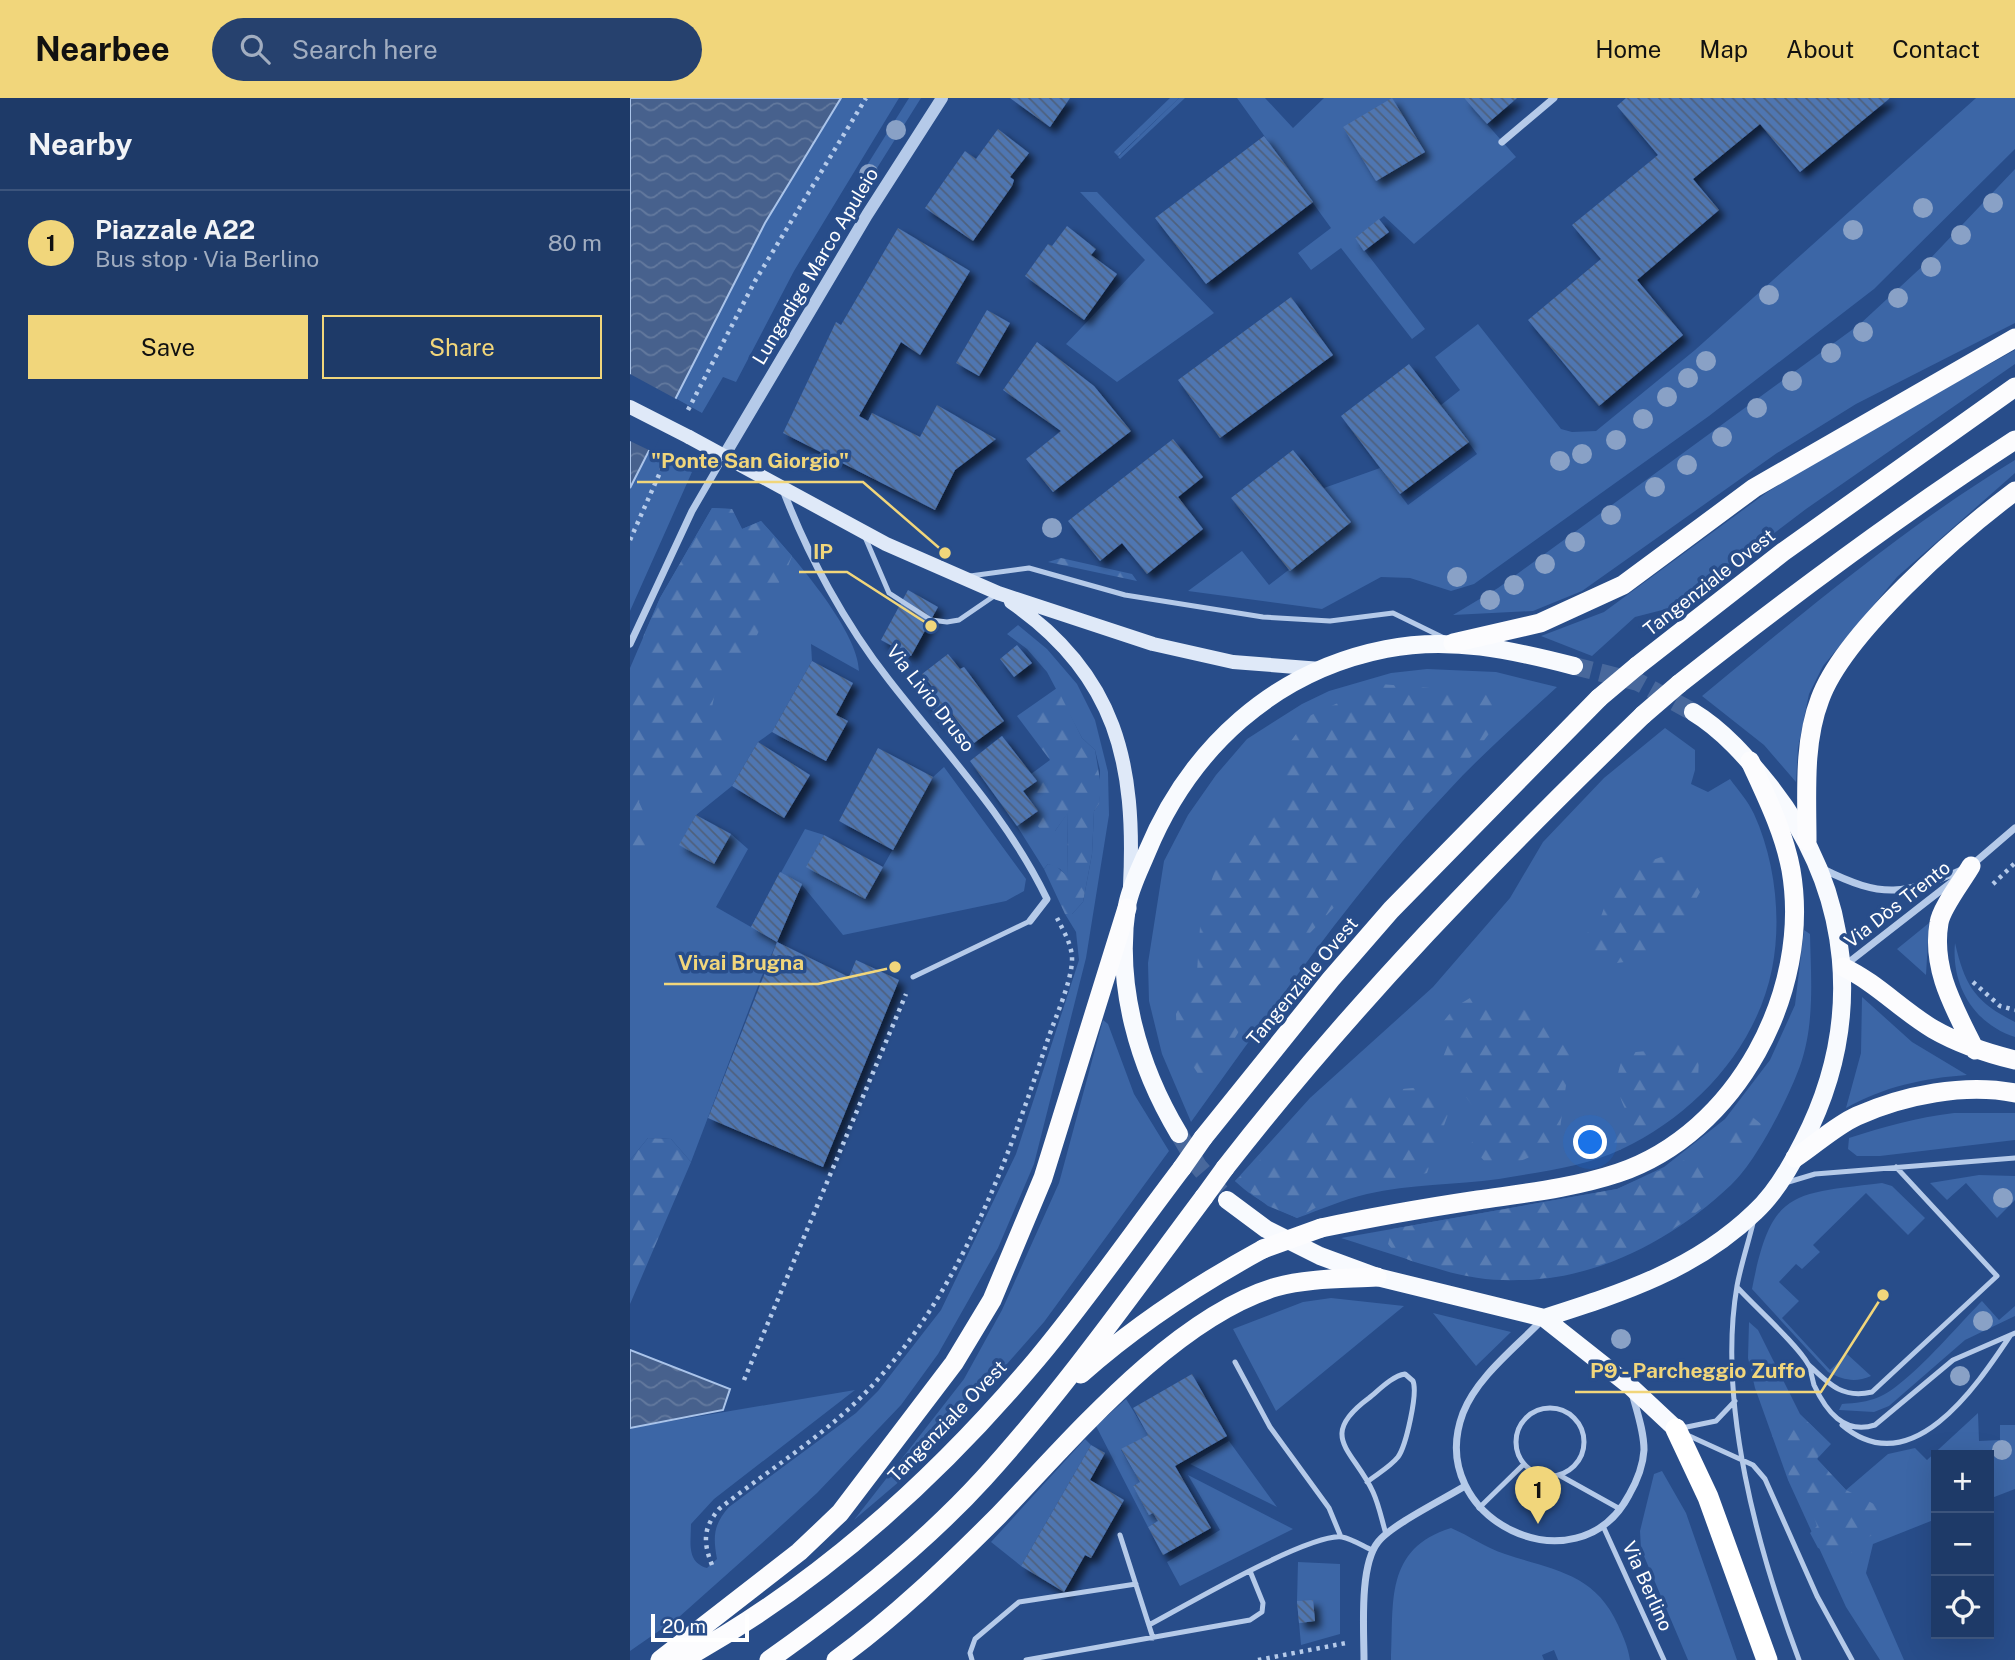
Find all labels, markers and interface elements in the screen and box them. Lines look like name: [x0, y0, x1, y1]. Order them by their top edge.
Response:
search box: [212, 18, 702, 81]
text: Nearbee: [35, 30, 170, 68]
icon: search: [236, 30, 274, 68]
text: Search here: [292, 34, 438, 65]
text: Home: [1595, 35, 1661, 63]
text: Map: [1699, 35, 1748, 63]
text: About: [1786, 35, 1854, 63]
text: Contact: [1892, 35, 1980, 63]
text: Nearby: [28, 126, 132, 162]
street label: Lungadige Marco Apuleio: [747, 164, 883, 368]
text: Piazzale A22: [95, 214, 255, 245]
text: 1: [46, 229, 56, 256]
text: 80 m: [548, 229, 602, 256]
text: Bus stop · Via Berlino: [95, 245, 319, 272]
button: Save: [28, 315, 308, 379]
button: Share: [322, 315, 602, 379]
callout: "Ponte San Giorgio": [637, 440, 863, 482]
text: "Ponte San Giorgio": [651, 448, 849, 473]
street label: Tangenziale Ovest: [1639, 524, 1779, 640]
callout: IP: [799, 530, 847, 572]
text: IP: [813, 539, 833, 564]
street label: Via Livio Druso: [882, 640, 980, 756]
street label: Via Dòs Trento: [1840, 856, 1954, 952]
street label: Tangenziale Ovest: [1242, 912, 1362, 1050]
callout: Vivai Brugna: [664, 942, 818, 984]
text: Vivai Brugna: [678, 950, 804, 975]
your location: [1573, 1125, 1607, 1159]
callout: P9 - Parcheggio Zuffo: [1575, 1350, 1821, 1392]
street label: Tangenziale Ovest: [883, 1356, 1011, 1486]
text: P9 - Parcheggio Zuffo: [1590, 1358, 1806, 1383]
map controls: [1931, 1450, 1994, 1639]
button: +: [1931, 1450, 1994, 1513]
pin: 1: [1515, 1466, 1561, 1524]
button: −: [1931, 1513, 1994, 1576]
street label: Via Berlino: [1618, 1538, 1678, 1634]
button: locate: [1931, 1576, 1994, 1639]
scale bar: [651, 1611, 749, 1643]
text: 20 m: [662, 1615, 706, 1637]

